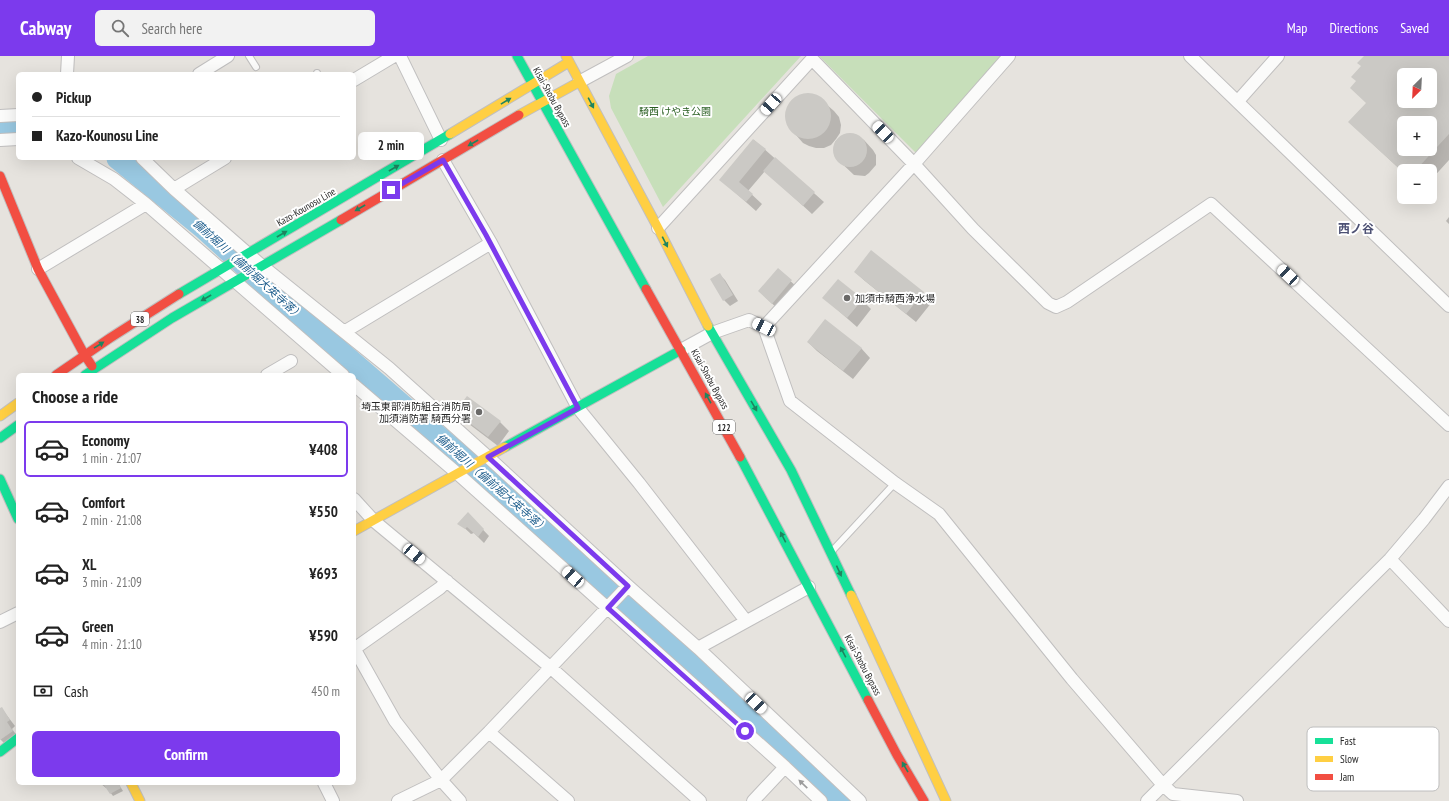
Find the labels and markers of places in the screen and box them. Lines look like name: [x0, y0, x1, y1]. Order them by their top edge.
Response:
place label: 加須市騎西浄水場: [855, 292, 935, 305]
marker: 加須市騎西浄水場: [842, 293, 852, 303]
place label: 埼玉東部消防組合消防局 加須消防署 騎西分署: [361, 400, 471, 425]
marker: 埼玉東部消防組合消防局 加須消防署 騎西分署: [474, 407, 484, 417]

